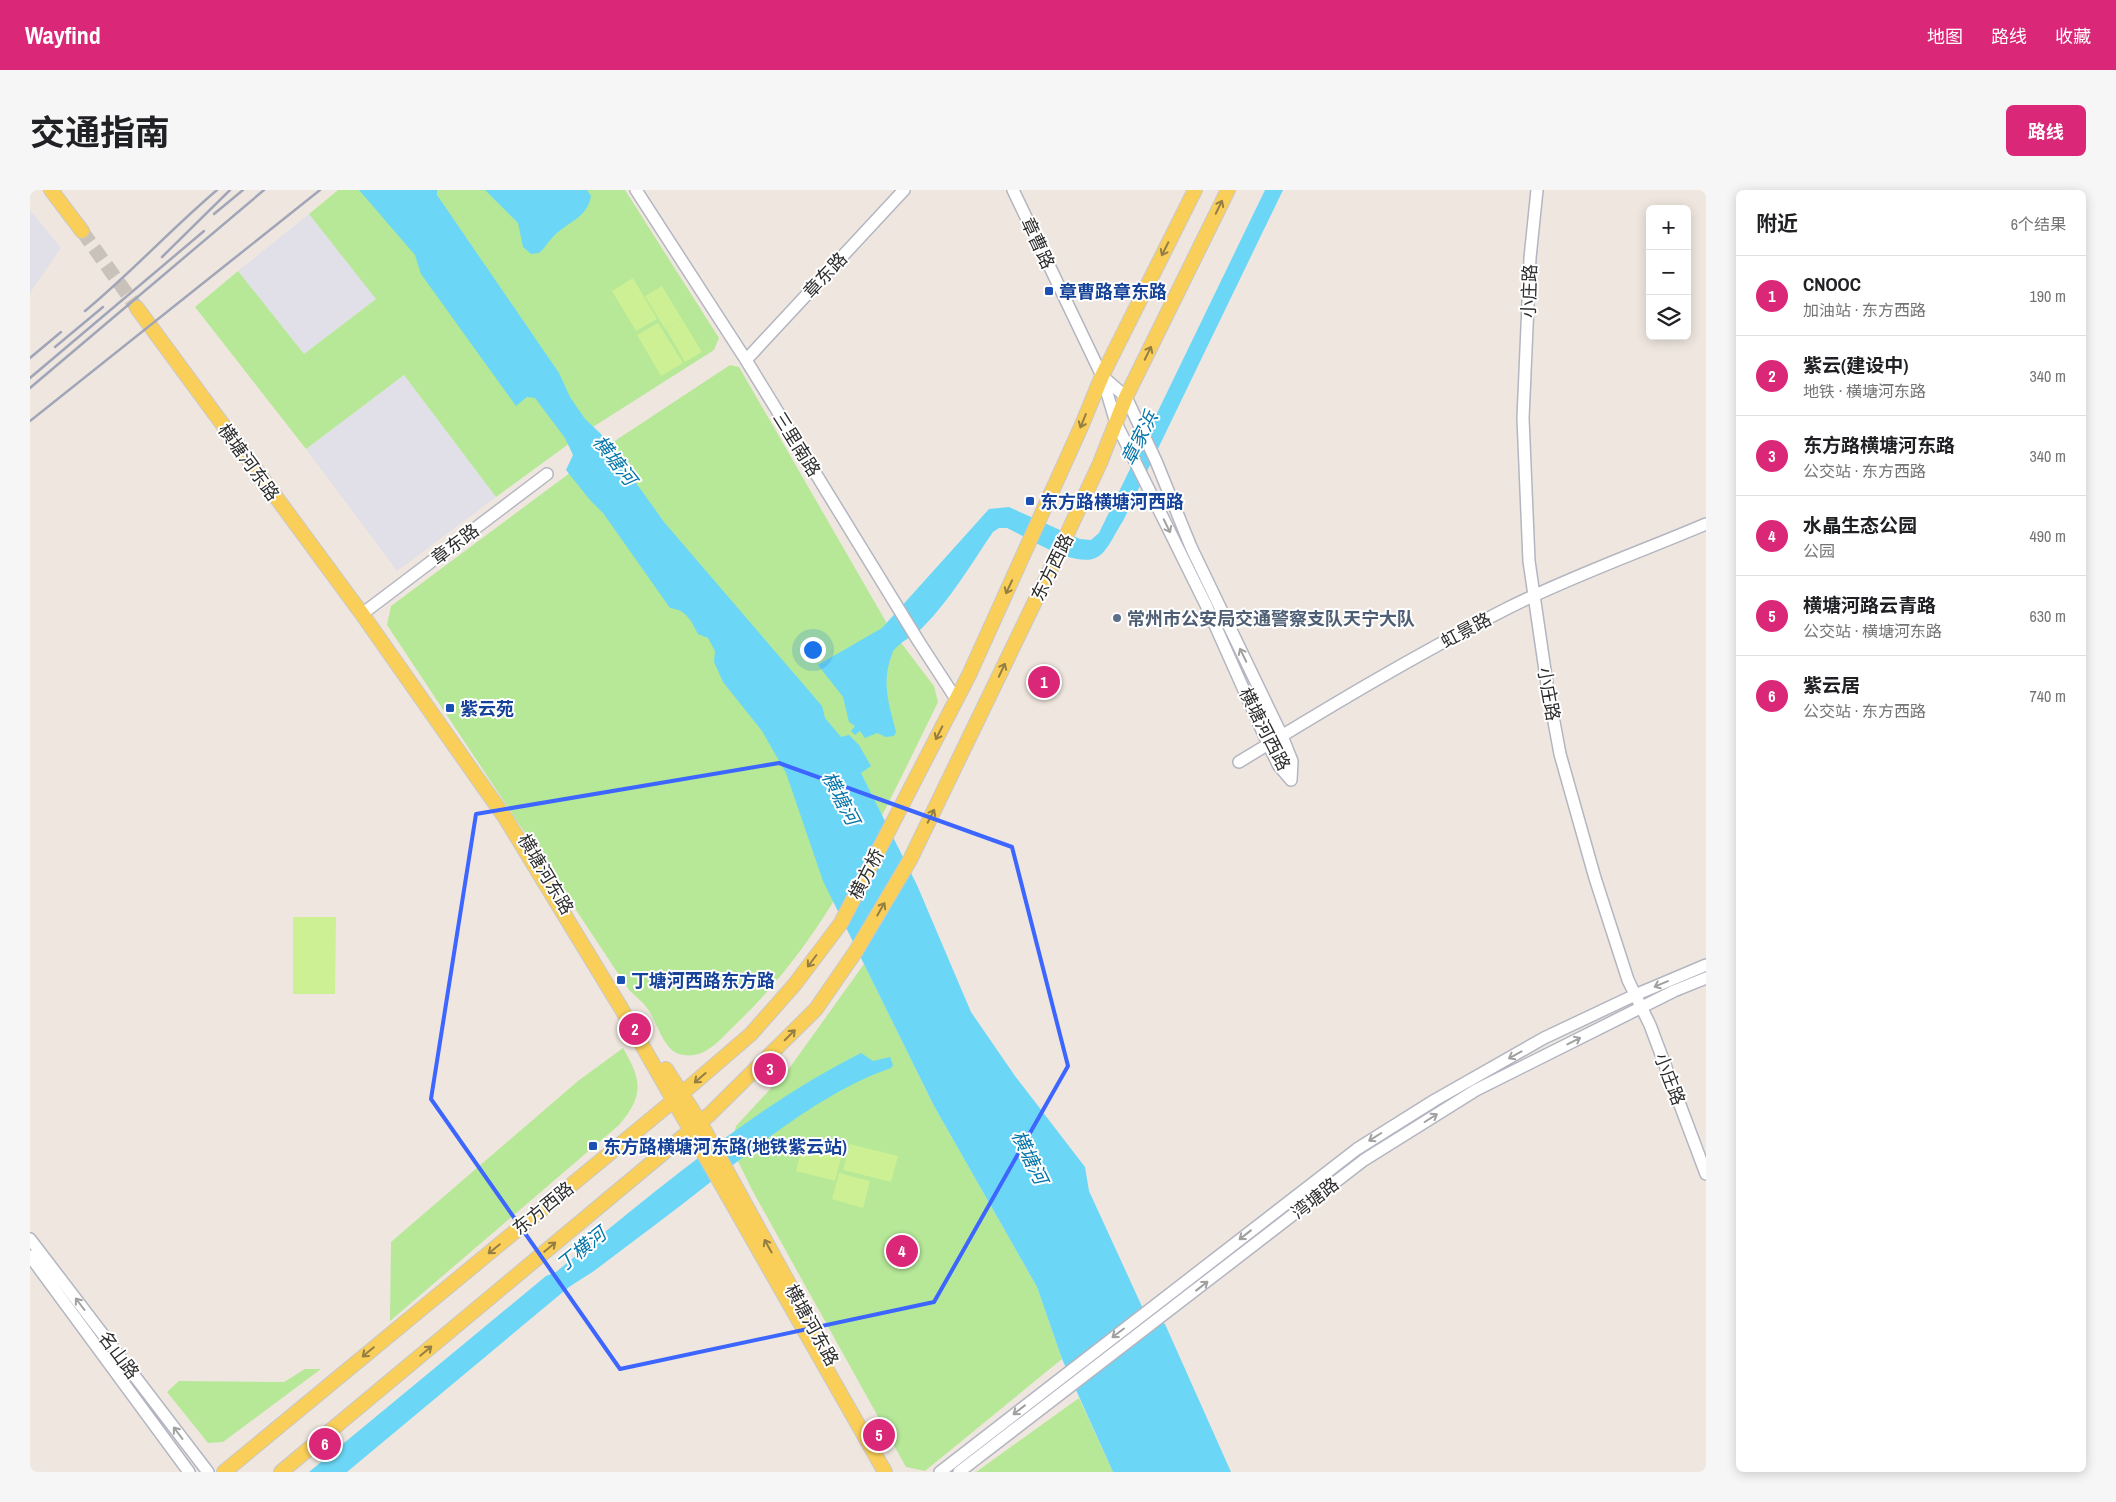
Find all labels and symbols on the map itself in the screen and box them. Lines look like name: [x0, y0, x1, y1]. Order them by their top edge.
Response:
one-way arrow: [1215, 200, 1224, 215]
street label: 章曹路: [1015, 213, 1061, 273]
one-way arrow: [1160, 241, 1170, 256]
street label: 章东路: [797, 247, 853, 303]
street label: 小庄路: [1516, 264, 1542, 318]
place label: 章曹路章东路: [1059, 279, 1167, 304]
marker: 章曹路章东路: [1043, 285, 1055, 297]
one-way arrow: [1144, 346, 1153, 361]
water label: 章家浜: [1114, 405, 1164, 469]
street label: 三里南路: [767, 407, 827, 481]
one-way arrow: [1078, 413, 1088, 428]
street label: 横塘河东路: [212, 418, 286, 506]
water label: 横塘河: [587, 430, 645, 494]
place label: 东方路横塘河西路: [1040, 489, 1184, 514]
marker: 东方路横塘河西路: [1024, 495, 1036, 507]
street label: 章东路: [426, 518, 484, 570]
one-way arrow: [1163, 518, 1172, 533]
street label: 东方西路: [1025, 529, 1079, 605]
one-way arrow: [1004, 579, 1014, 594]
place label: 常州市公安局交通警察支队天宁大队: [1127, 606, 1415, 631]
street label: 虹景路: [1436, 606, 1496, 654]
marker: 常州市公安局交通警察支队天宁大队: [1111, 612, 1123, 624]
your location: [800, 637, 826, 663]
one-way arrow: [1238, 648, 1247, 663]
one-way arrow: [998, 663, 1007, 678]
pin: 1: [1028, 663, 1060, 701]
street label: 小庄路: [1532, 665, 1566, 723]
street label: 横塘河西路: [1233, 683, 1297, 775]
place label: 紫云苑: [460, 696, 514, 721]
marker: 紫云苑: [444, 702, 456, 714]
one-way arrow: [934, 725, 943, 740]
water label: 横塘河: [816, 767, 868, 833]
one-way arrow: [927, 809, 936, 824]
street label: 横塘河东路: [512, 829, 580, 919]
street label: 横方桥: [843, 844, 889, 904]
one-way arrow: [876, 903, 886, 917]
one-way arrow: [807, 954, 817, 968]
place label: 丁塘河西路东方路: [631, 968, 775, 993]
marker: 丁塘河西路东方路: [615, 974, 627, 986]
one-way arrow: [1654, 980, 1669, 989]
pin: 2: [619, 1010, 651, 1048]
one-way arrow: [784, 1029, 796, 1041]
one-way arrow: [1566, 1036, 1581, 1045]
street label: 小庄路: [1649, 1049, 1691, 1109]
pin: 3: [754, 1050, 786, 1088]
one-way arrow: [1508, 1051, 1523, 1060]
one-way arrow: [694, 1073, 707, 1084]
one-way arrow: [1424, 1113, 1438, 1123]
water label: 横塘河: [1006, 1126, 1056, 1192]
one-way arrow: [1368, 1133, 1382, 1143]
place label: 东方路横塘河东路(地铁紫云站): [603, 1134, 847, 1159]
marker: 东方路横塘河东路(地铁紫云站): [587, 1140, 599, 1152]
street label: 湾塘路: [1286, 1172, 1344, 1224]
street label: 东方西路: [507, 1176, 579, 1240]
water label: 丁横河: [551, 1218, 614, 1277]
one-way arrow: [1239, 1229, 1252, 1240]
pin: 4: [886, 1232, 918, 1270]
one-way arrow: [762, 1239, 772, 1253]
one-way arrow: [544, 1241, 557, 1252]
one-way arrow: [487, 1243, 500, 1254]
street label: 横塘河东路: [779, 1280, 845, 1370]
one-way arrow: [1195, 1281, 1208, 1292]
one-way arrow: [74, 1298, 85, 1311]
street label: 名山路: [93, 1326, 145, 1384]
one-way arrow: [1112, 1327, 1125, 1338]
one-way arrow: [362, 1346, 375, 1357]
one-way arrow: [419, 1346, 432, 1357]
one-way arrow: [1013, 1404, 1026, 1415]
pin: 5: [863, 1416, 895, 1454]
pin: 6: [309, 1425, 341, 1463]
one-way arrow: [173, 1427, 184, 1440]

